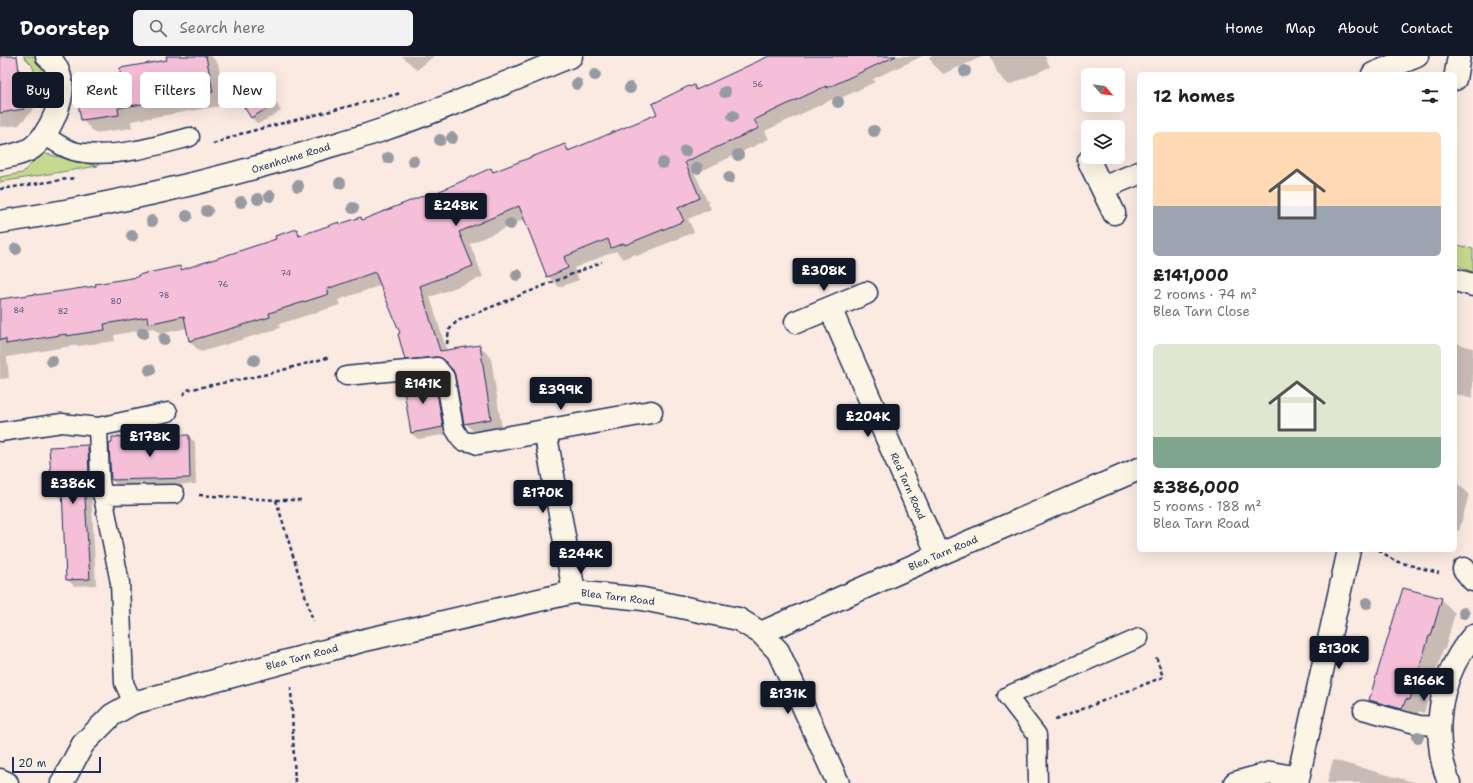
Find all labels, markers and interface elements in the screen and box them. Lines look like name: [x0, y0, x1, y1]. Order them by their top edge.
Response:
search box: [133, 10, 413, 46]
text: Doorstep: [20, 16, 109, 41]
icon: search: [147, 17, 169, 39]
text: Search here: [179, 18, 265, 38]
text: Home: [1225, 19, 1264, 37]
text: Map: [1286, 19, 1316, 37]
text: About: [1338, 19, 1379, 37]
text: Contact: [1401, 19, 1453, 37]
north arrow: [1081, 68, 1125, 112]
map controls: [1081, 68, 1125, 164]
chip: Buy: [12, 72, 64, 108]
chip: Rent: [72, 72, 132, 108]
chip: Filters: [140, 72, 210, 108]
chip: New: [218, 72, 276, 108]
house number: 56: [753, 79, 764, 90]
text: 12 homes: [1153, 85, 1235, 107]
icon: filters: [1419, 85, 1441, 107]
button: layers: [1081, 120, 1125, 164]
street label: Oxenholme Road: [250, 140, 333, 176]
icon: home: [1261, 158, 1333, 230]
pin: £248K: [428, 193, 484, 227]
text: £248K: [434, 197, 478, 214]
pin: £308K: [796, 258, 852, 292]
text: £308K: [802, 262, 846, 279]
text: £141,000: [1153, 264, 1229, 286]
house number: 74: [281, 268, 292, 279]
house number: 76: [218, 279, 229, 290]
text: 2 rooms · 74 m²: [1153, 286, 1257, 303]
house number: 78: [159, 290, 169, 301]
house number: 80: [110, 296, 122, 307]
text: Blea Tarn Close: [1153, 303, 1250, 320]
house number: 84: [14, 305, 25, 316]
house number: 82: [58, 306, 69, 317]
icon: home: [1261, 370, 1333, 442]
pin: £141K: [395, 371, 451, 405]
text: £141K: [405, 375, 441, 392]
pin: £399K: [533, 377, 589, 411]
text: £399K: [539, 381, 583, 398]
pin: £204K: [840, 404, 896, 438]
text: £204K: [846, 408, 890, 425]
pin: £178K: [122, 424, 178, 458]
text: £178K: [130, 428, 170, 445]
street label: Red Tarn Road: [887, 450, 929, 522]
pin: £386K: [45, 471, 101, 505]
text: £386K: [51, 475, 95, 492]
text: £386,000: [1153, 476, 1239, 498]
pin: £170K: [515, 480, 571, 514]
text: £170K: [523, 484, 563, 501]
text: 5 rooms · 188 m²: [1153, 498, 1261, 515]
text: Blea Tarn Road: [1153, 515, 1250, 532]
street label: Blea Tarn Road: [906, 532, 980, 574]
pin: £244K: [553, 541, 609, 575]
text: £244K: [559, 545, 603, 562]
street label: Blea Tarn Road: [580, 586, 656, 608]
pin: £130K: [1311, 636, 1367, 670]
text: £130K: [1319, 640, 1359, 657]
street label: Blea Tarn Road: [264, 641, 340, 673]
pin: £166K: [1396, 668, 1452, 702]
text: £166K: [1404, 672, 1444, 689]
pin: £131K: [760, 681, 816, 715]
text: £131K: [769, 685, 807, 702]
scale bar: [12, 755, 101, 774]
text: 20 m: [18, 756, 46, 771]

